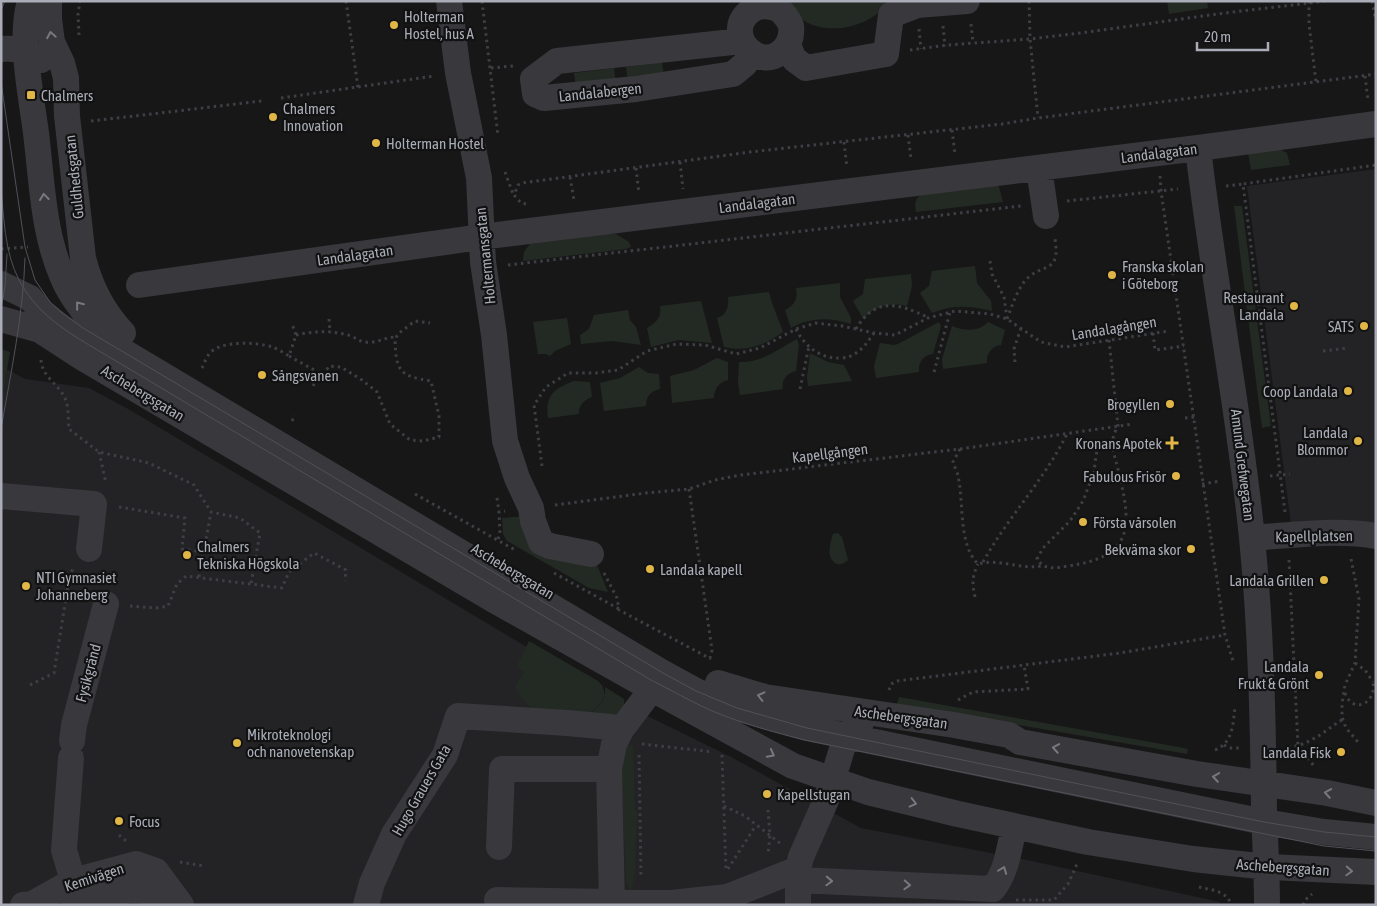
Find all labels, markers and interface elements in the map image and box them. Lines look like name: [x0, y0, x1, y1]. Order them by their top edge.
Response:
place label: Holterman Hostel, hus A: [404, 8, 475, 42]
marker: Holterman Hostel, hus A: [388, 19, 400, 31]
scale bar: [1197, 20, 1268, 52]
text: 20 m: [1204, 28, 1231, 45]
one-way arrow: [47, 31, 57, 40]
street label: Landalabergen: [558, 79, 642, 105]
place label: Chalmers: [41, 87, 93, 104]
marker: Chalmers: [25, 89, 37, 101]
place label: Chalmers Innovation: [283, 100, 343, 134]
marker: Chalmers Innovation: [267, 111, 279, 123]
street label: Guldhedsgatan: [61, 134, 87, 220]
place label: Holterman Hostel: [386, 135, 484, 152]
marker: Holterman Hostel: [370, 137, 382, 149]
street label: Landalagatan: [1120, 140, 1198, 166]
street label: Landalagatan: [718, 190, 796, 216]
one-way arrow: [39, 193, 50, 201]
street label: Holtermansgatan: [471, 207, 499, 305]
street label: Landalagatan: [316, 241, 394, 269]
place label: Franska skolan i Göteborg: [1122, 258, 1204, 292]
marker: Franska skolan i Göteborg: [1106, 269, 1118, 281]
place label: Restaurant Landala: [1223, 289, 1284, 323]
marker: Restaurant Landala: [1288, 300, 1300, 312]
one-way arrow: [75, 301, 84, 310]
street label: Landalagången: [1070, 313, 1158, 343]
place label: SATS: [1328, 318, 1354, 335]
marker: SATS: [1358, 320, 1370, 332]
street label: Aschebergsgatan: [98, 362, 188, 424]
place label: Sångsvanen: [272, 367, 339, 384]
marker: Sångsvanen: [256, 369, 268, 381]
place label: Coop Landala: [1263, 383, 1338, 400]
marker: Coop Landala: [1342, 385, 1354, 397]
place label: Brogyllen: [1107, 396, 1160, 413]
marker: Brogyllen: [1164, 398, 1176, 410]
street label: Amund Grefwegatan: [1228, 408, 1258, 522]
place label: Landala Blommor: [1297, 424, 1349, 458]
place label: Kronans Apotek: [1075, 435, 1162, 452]
marker: Landala Blommor: [1352, 435, 1364, 447]
marker: Kronans Apotek: [1166, 437, 1178, 449]
street label: Kapellgången: [791, 440, 869, 466]
place label: Fabulous Frisör: [1083, 468, 1167, 485]
marker: Fabulous Frisör: [1170, 470, 1182, 482]
place label: Första vårsolen: [1093, 514, 1177, 531]
marker: Första vårsolen: [1077, 516, 1089, 528]
street label: Kapellplatsen: [1275, 527, 1353, 545]
place label: Chalmers Tekniska Högskola: [197, 538, 300, 572]
street label: Aschebergsgatan: [468, 540, 558, 602]
place label: Bekväma skor: [1105, 541, 1182, 558]
marker: Bekväma skor: [1185, 543, 1197, 555]
marker: Chalmers Tekniska Högskola: [181, 549, 193, 561]
place label: Landala kapell: [660, 561, 743, 578]
marker: Landala kapell: [644, 563, 656, 575]
place label: NTI Gymnasiet Johanneberg: [36, 569, 116, 603]
place label: Landala Grillen: [1229, 572, 1314, 589]
marker: Landala Grillen: [1318, 574, 1330, 586]
marker: NTI Gymnasiet Johanneberg: [20, 580, 32, 592]
street label: Fysikgränd: [72, 642, 104, 704]
place label: Landala Frukt & Grönt: [1238, 658, 1309, 692]
marker: Landala Frukt & Grönt: [1313, 669, 1325, 681]
one-way arrow: [757, 691, 765, 701]
street label: Aschebergsgatan: [853, 702, 949, 732]
place label: Mikroteknologi och nanovetenskap: [247, 726, 354, 760]
marker: Mikroteknologi och nanovetenskap: [231, 737, 243, 749]
street label: Hugo Grauers Gata: [388, 741, 454, 839]
one-way arrow: [1052, 744, 1060, 754]
place label: Landala Fisk: [1262, 744, 1331, 761]
marker: Landala Fisk: [1335, 746, 1347, 758]
one-way arrow: [766, 748, 775, 758]
one-way arrow: [1211, 773, 1220, 783]
place label: Kapellstugan: [777, 786, 850, 803]
marker: Kapellstugan: [761, 788, 773, 800]
one-way arrow: [1324, 789, 1332, 799]
one-way arrow: [908, 797, 917, 808]
place label: Focus: [129, 813, 160, 830]
marker: Focus: [113, 815, 125, 827]
street label: Aschebergsgatan: [1236, 855, 1330, 879]
street label: Kemivägen: [62, 859, 126, 895]
one-way arrow: [1345, 865, 1353, 876]
one-way arrow: [997, 867, 1007, 875]
one-way arrow: [825, 876, 833, 887]
one-way arrow: [904, 879, 912, 890]

